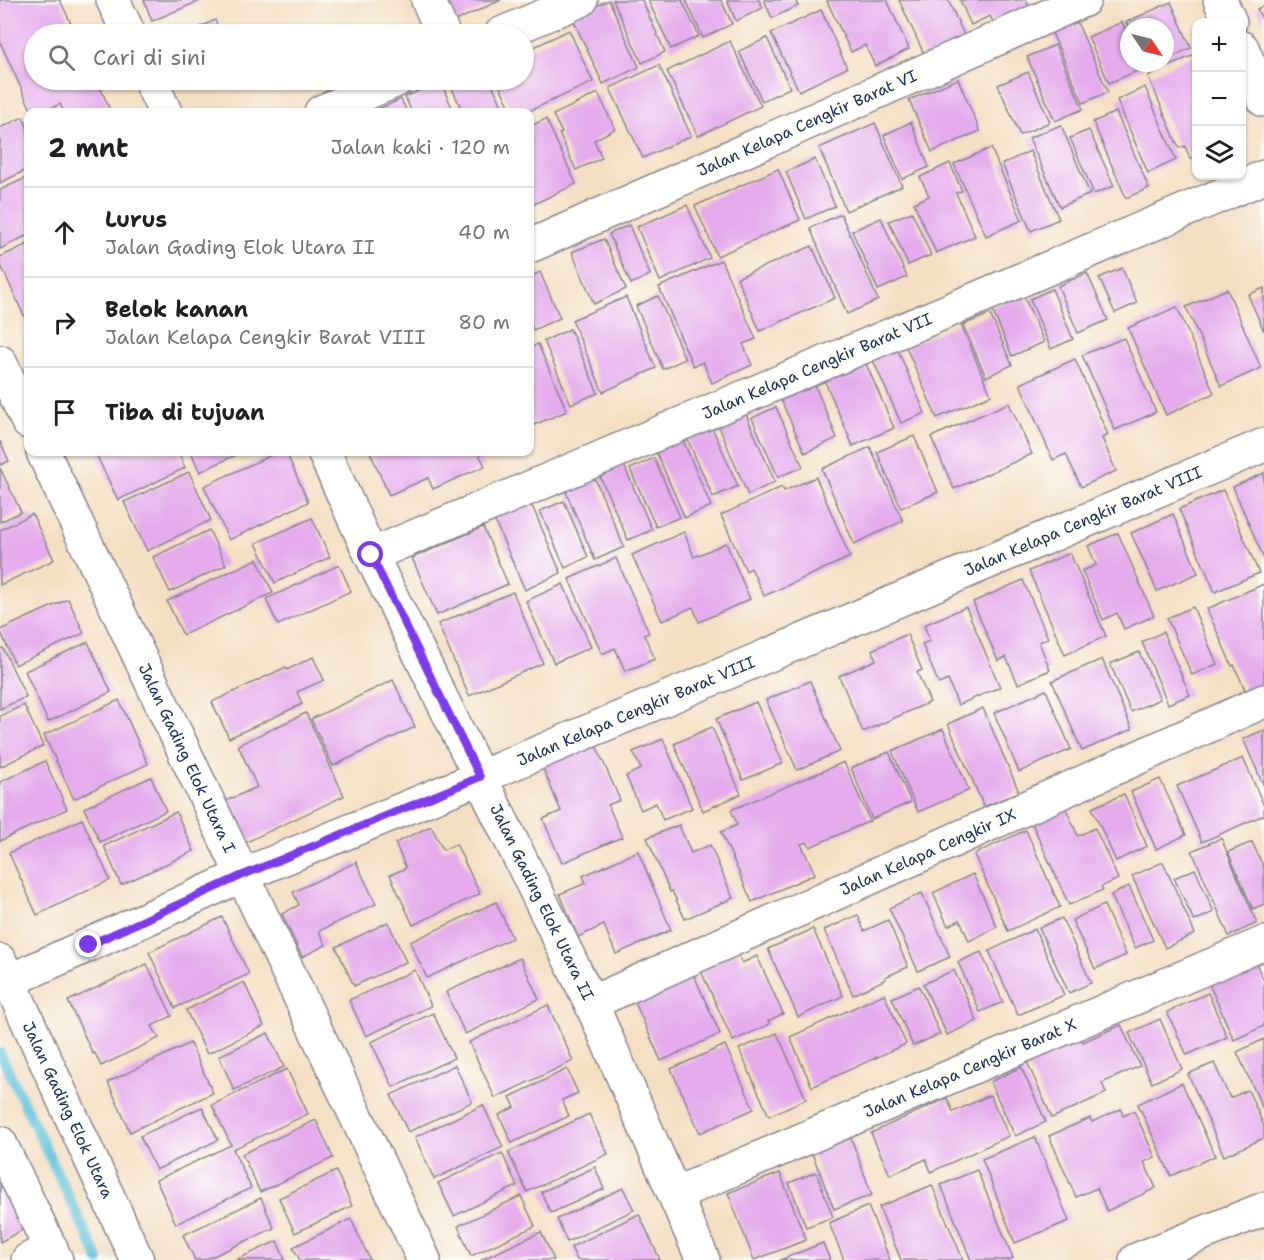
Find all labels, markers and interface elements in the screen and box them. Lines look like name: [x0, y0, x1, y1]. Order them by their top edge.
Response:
north arrow: [1120, 18, 1174, 72]
map controls: [1192, 18, 1246, 180]
button: +: [1192, 18, 1246, 72]
search box: [24, 24, 534, 90]
icon: search: [45, 41, 78, 74]
text: Cari di sini: [93, 43, 206, 72]
street label: Jalan Kelapa Cengkir Barat VI: [694, 65, 920, 181]
button: −: [1192, 72, 1246, 126]
button: layers: [1192, 126, 1246, 180]
text: 2 mnt: [48, 130, 128, 165]
text: Jalan kaki · 120 m: [330, 134, 510, 160]
text: Lurus: [105, 205, 167, 234]
icon: ahead: [48, 216, 81, 249]
text: 40 m: [458, 219, 510, 245]
text: Jalan Gading Elok Utara II: [105, 234, 375, 260]
text: Belok kanan: [105, 295, 248, 324]
icon: right: [48, 306, 81, 339]
street label: Jalan Kelapa Cengkir Barat VII: [699, 308, 935, 424]
text: 80 m: [458, 309, 510, 335]
text: Jalan Kelapa Cengkir Barat VIII: [105, 324, 426, 350]
icon: arrive: [48, 396, 81, 429]
text: Tiba di tujuan: [105, 398, 265, 427]
street label: Jalan Kelapa Cengkir Barat VIII: [961, 461, 1205, 581]
route start: [357, 541, 383, 567]
street label: Jalan Kelapa Cengkir Barat VIII: [514, 651, 758, 771]
street label: Jalan Gading Elok Utara I: [134, 660, 240, 856]
street label: Jalan Gading Elok Utara II: [485, 800, 599, 1004]
street label: Jalan Kelapa Cengkir IX: [837, 804, 1019, 900]
route end: [75, 931, 101, 957]
street label: Jalan Kelapa Cengkir Barat X: [860, 1014, 1080, 1122]
street label: Jalan Gading Elok Utara: [18, 1018, 118, 1202]

